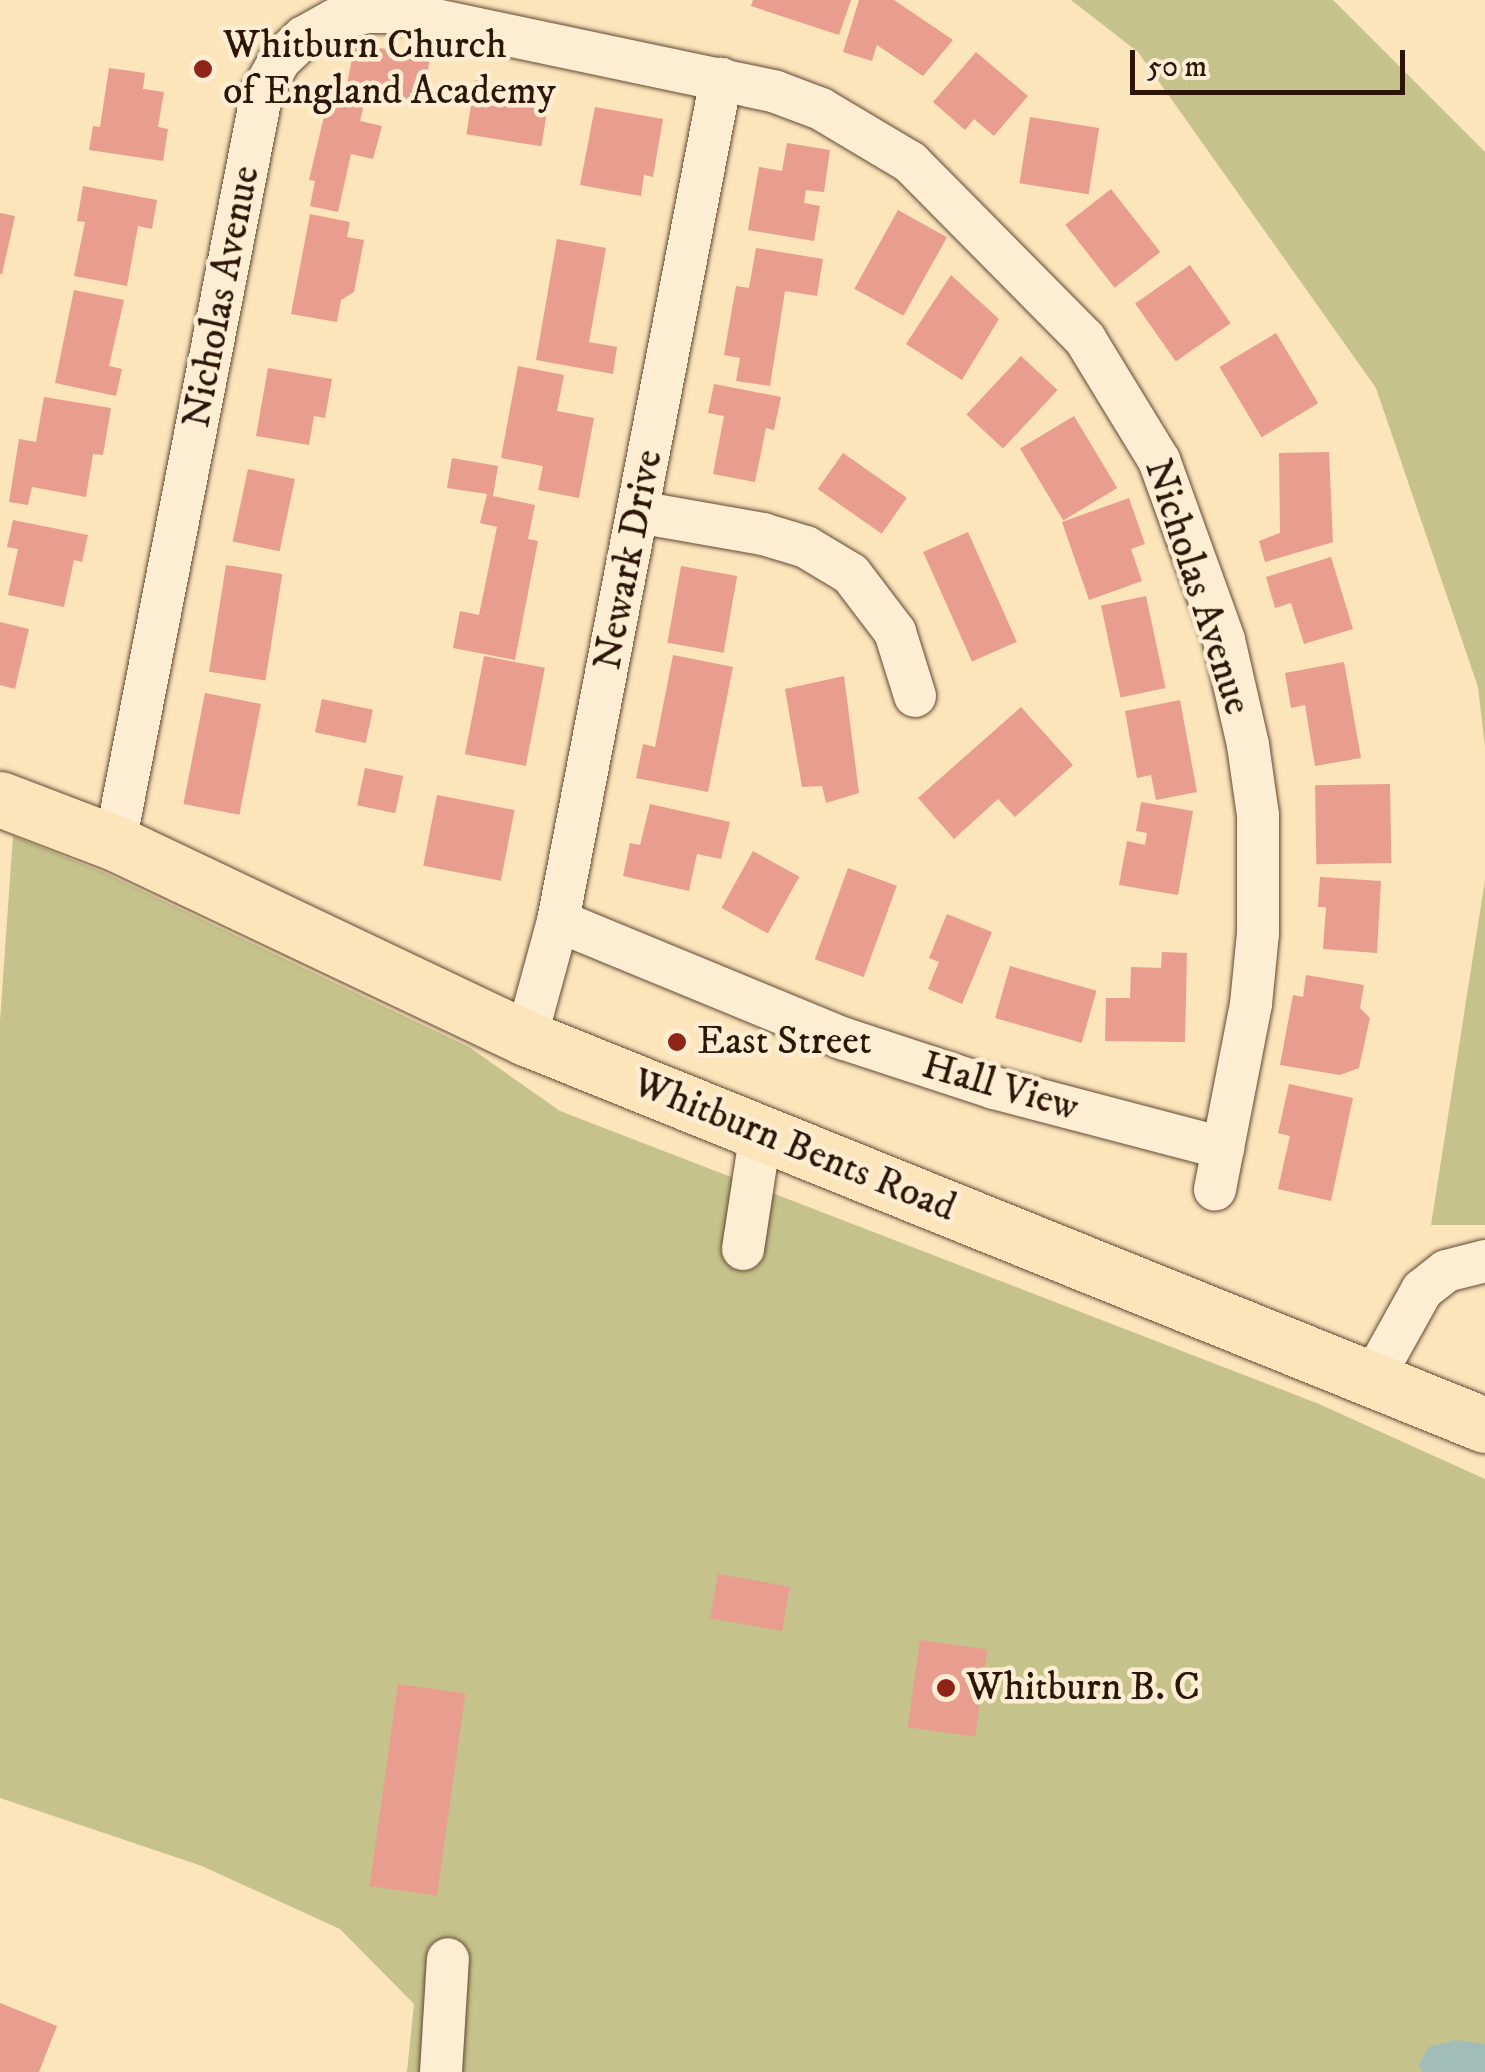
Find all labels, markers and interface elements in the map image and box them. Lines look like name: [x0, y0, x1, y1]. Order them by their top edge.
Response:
place label: Whitburn Church of England Academy: [223, 22, 556, 116]
scale bar: [1135, 30, 1410, 92]
text: 50 m: [1147, 49, 1207, 86]
marker: Whitburn Church of England Academy: [192, 58, 214, 80]
street label: Nicholas Avenue: [173, 162, 271, 432]
street label: Newark Drive: [584, 446, 674, 674]
street label: Nicholas Avenue: [1133, 453, 1261, 721]
place label: East Street: [697, 1018, 872, 1066]
marker: East Street: [666, 1031, 688, 1053]
street label: Hall View: [916, 1042, 1084, 1132]
street label: Whitburn Bents Road: [625, 1059, 963, 1233]
place label: Whitburn B. C: [966, 1664, 1200, 1712]
marker: Whitburn B. C: [935, 1677, 957, 1699]

